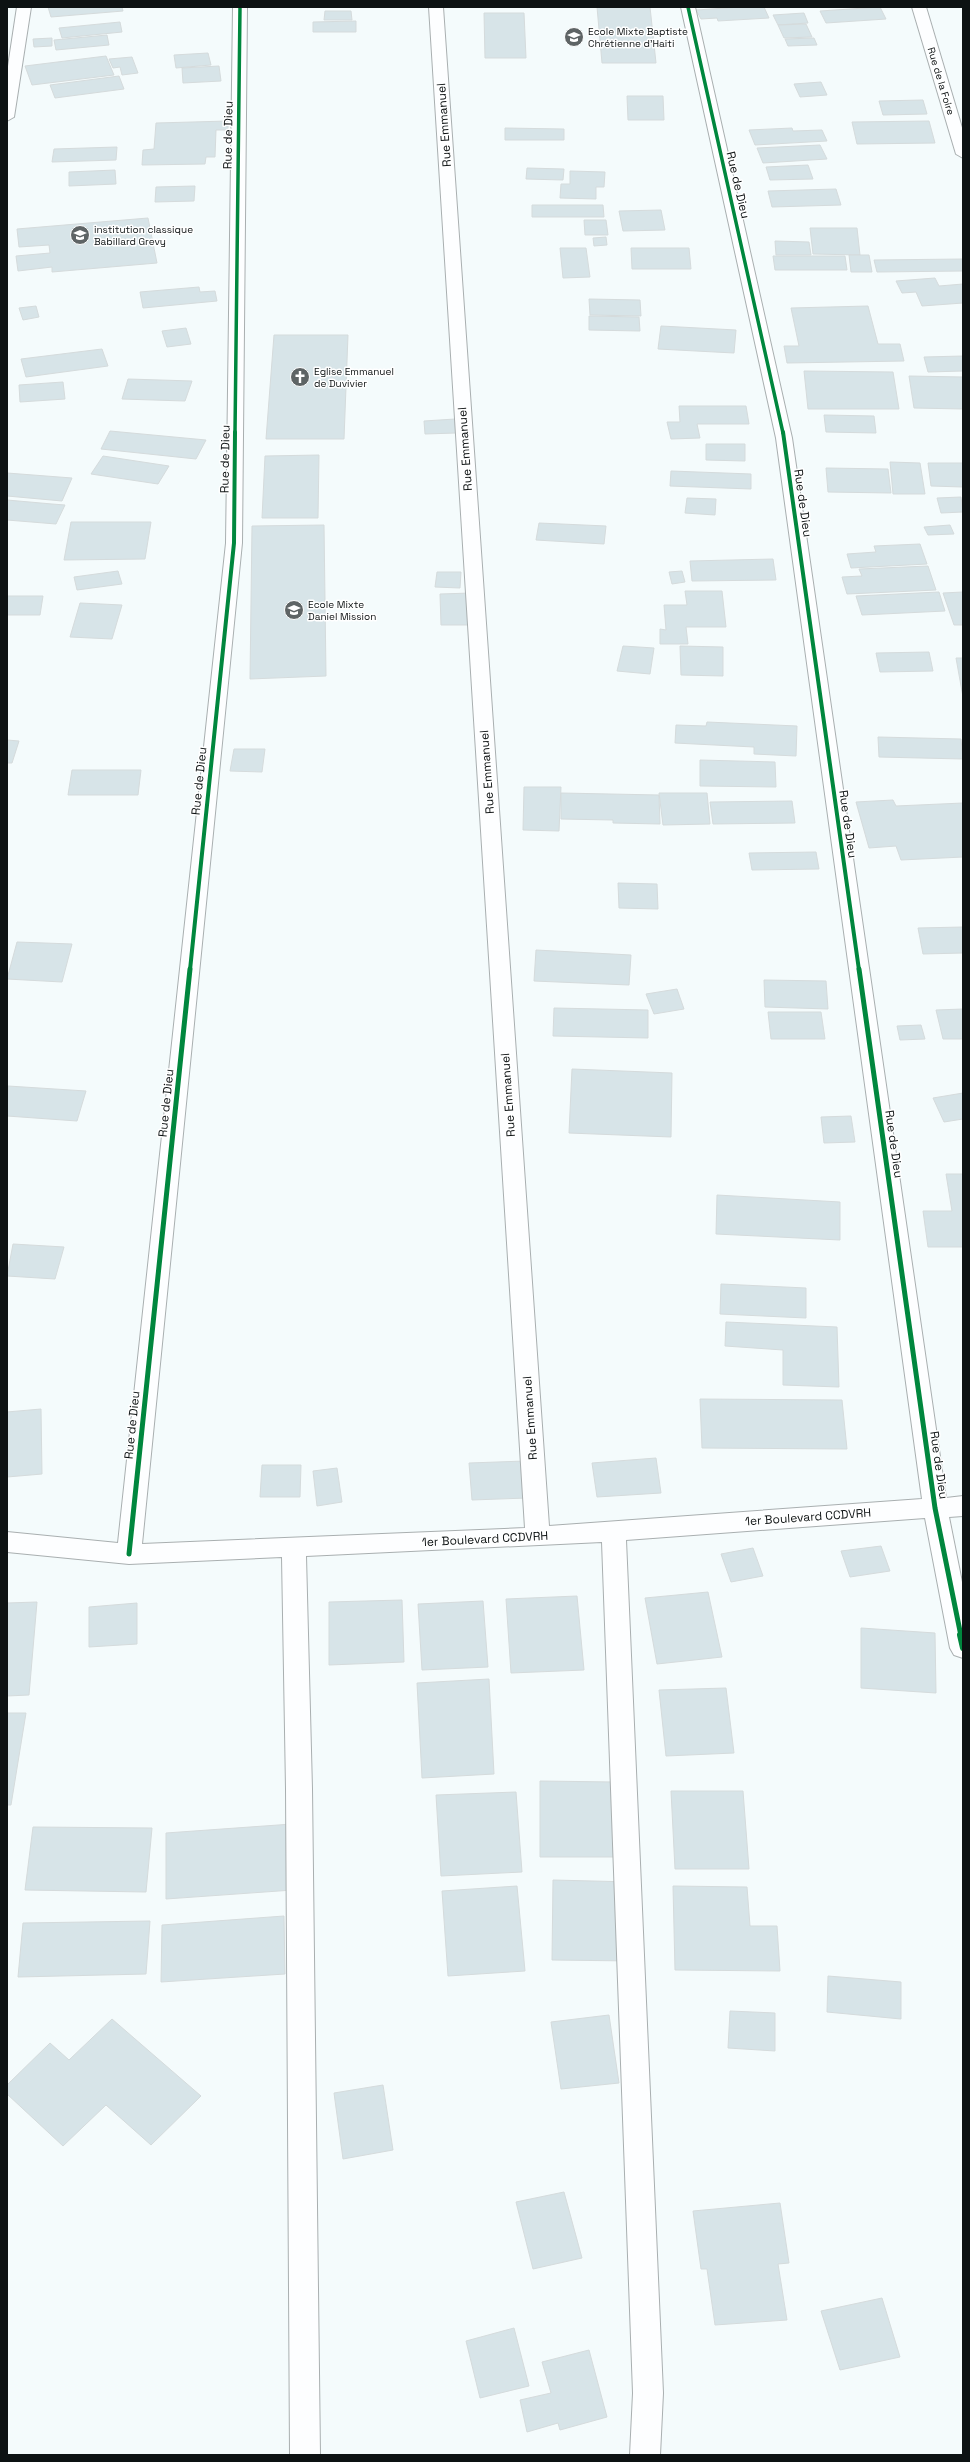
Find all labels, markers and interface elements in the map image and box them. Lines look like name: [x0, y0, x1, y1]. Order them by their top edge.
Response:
place label: Ecole Mixte Baptiste Chrétienne d'Haiti: [588, 25, 688, 50]
school or university icon: Ecole Mixte Baptiste Chrétienne d'Haiti: [563, 26, 585, 48]
street label: Rue de la Foire: [925, 46, 957, 116]
street label: Rue Emmanuel: [433, 83, 455, 167]
street label: Rue de Dieu: [219, 101, 237, 169]
street label: Rue de Dieu: [723, 150, 753, 220]
place label: institution classique Babillard Grevy: [94, 223, 193, 248]
school or university icon: institution classique Babillard Grevy: [69, 224, 91, 246]
place label: Eglise Emmanuel de Duvivier: [314, 365, 394, 390]
church icon: Eglise Emmanuel de Duvivier: [289, 366, 311, 388]
street label: Rue Emmanuel: [454, 407, 476, 491]
street label: Rue de Dieu: [216, 425, 234, 493]
street label: Rue de Dieu: [790, 468, 816, 538]
place label: Ecole Mixte Daniel Mission: [308, 598, 376, 623]
school or university icon: Ecole Mixte Daniel Mission: [283, 599, 305, 621]
street label: Rue Emmanuel: [476, 730, 498, 814]
street label: Rue de Dieu: [187, 746, 211, 816]
street label: Rue de Dieu: [835, 789, 861, 859]
street label: Rue Emmanuel: [497, 1053, 519, 1137]
street label: Rue de Dieu: [154, 1068, 178, 1138]
street label: Rue de Dieu: [881, 1109, 907, 1179]
street label: Rue Emmanuel: [519, 1376, 541, 1460]
street label: Rue de Dieu: [120, 1390, 144, 1460]
street label: Rue de Dieu: [926, 1430, 952, 1500]
street label: 1er Boulevard CCDVRH: [744, 1505, 872, 1529]
street label: 1er Boulevard CCDVRH: [421, 1528, 549, 1550]

